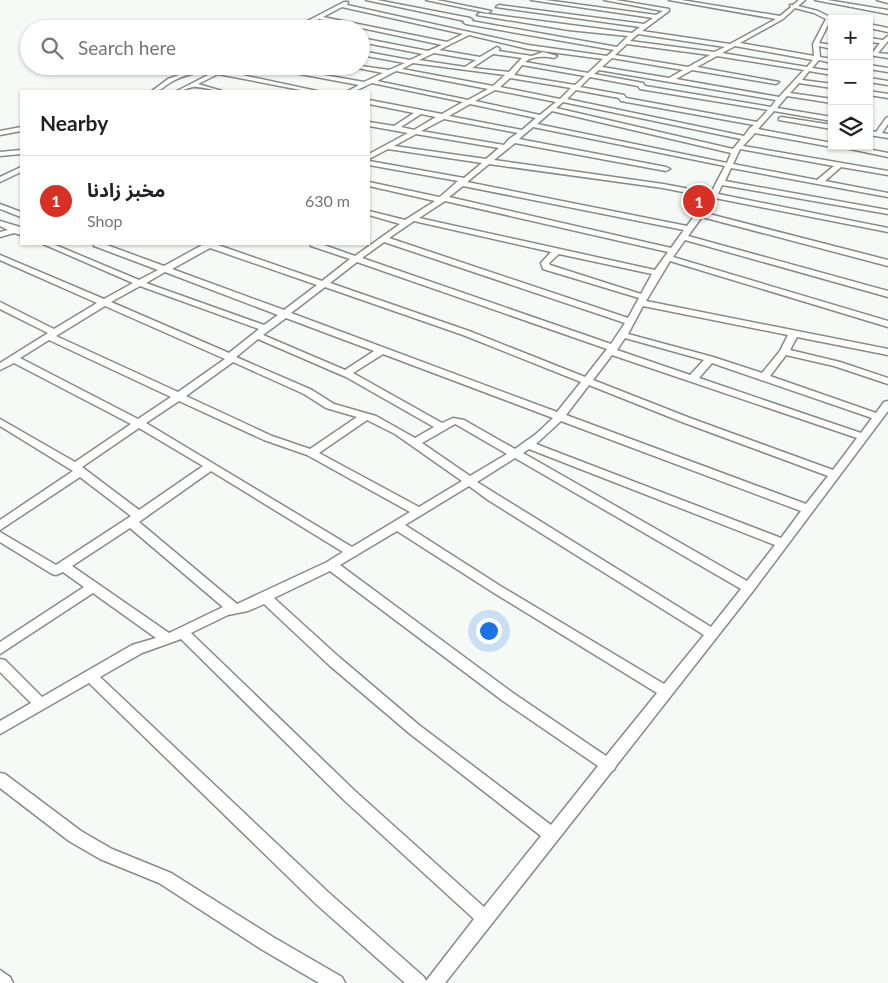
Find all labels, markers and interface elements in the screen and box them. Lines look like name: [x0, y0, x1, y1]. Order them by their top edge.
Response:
map controls: [828, 15, 873, 150]
button: +: [828, 15, 873, 60]
search box: [20, 20, 370, 75]
icon: search: [38, 34, 66, 62]
text: Search here: [78, 36, 176, 59]
button: −: [828, 60, 873, 105]
button: layers: [828, 105, 873, 150]
text: Nearby: [40, 110, 108, 135]
text: مخبز زادنا: [87, 178, 165, 201]
pin: 1: [683, 182, 715, 220]
text: 1: [51, 191, 61, 210]
text: 630 m: [305, 191, 350, 210]
text: Shop: [87, 211, 123, 230]
your location: [476, 618, 502, 644]

